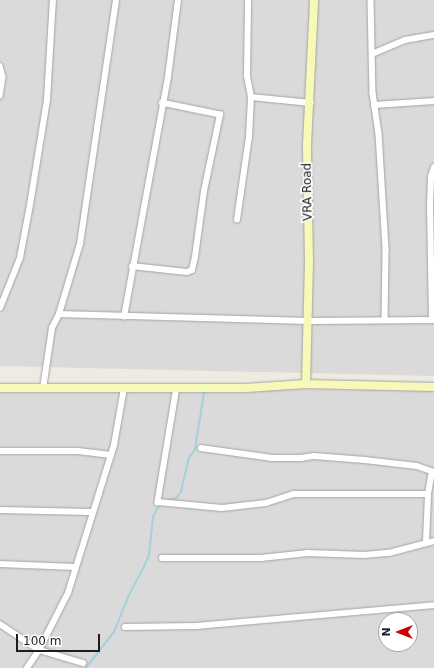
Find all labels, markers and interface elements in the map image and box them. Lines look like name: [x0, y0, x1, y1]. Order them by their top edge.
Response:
street label: VRA Road: [300, 163, 316, 221]
north arrow: [378, 612, 418, 652]
scale bar: [18, 626, 102, 652]
text: N: [380, 627, 393, 637]
text: 100 m: [23, 634, 61, 648]

